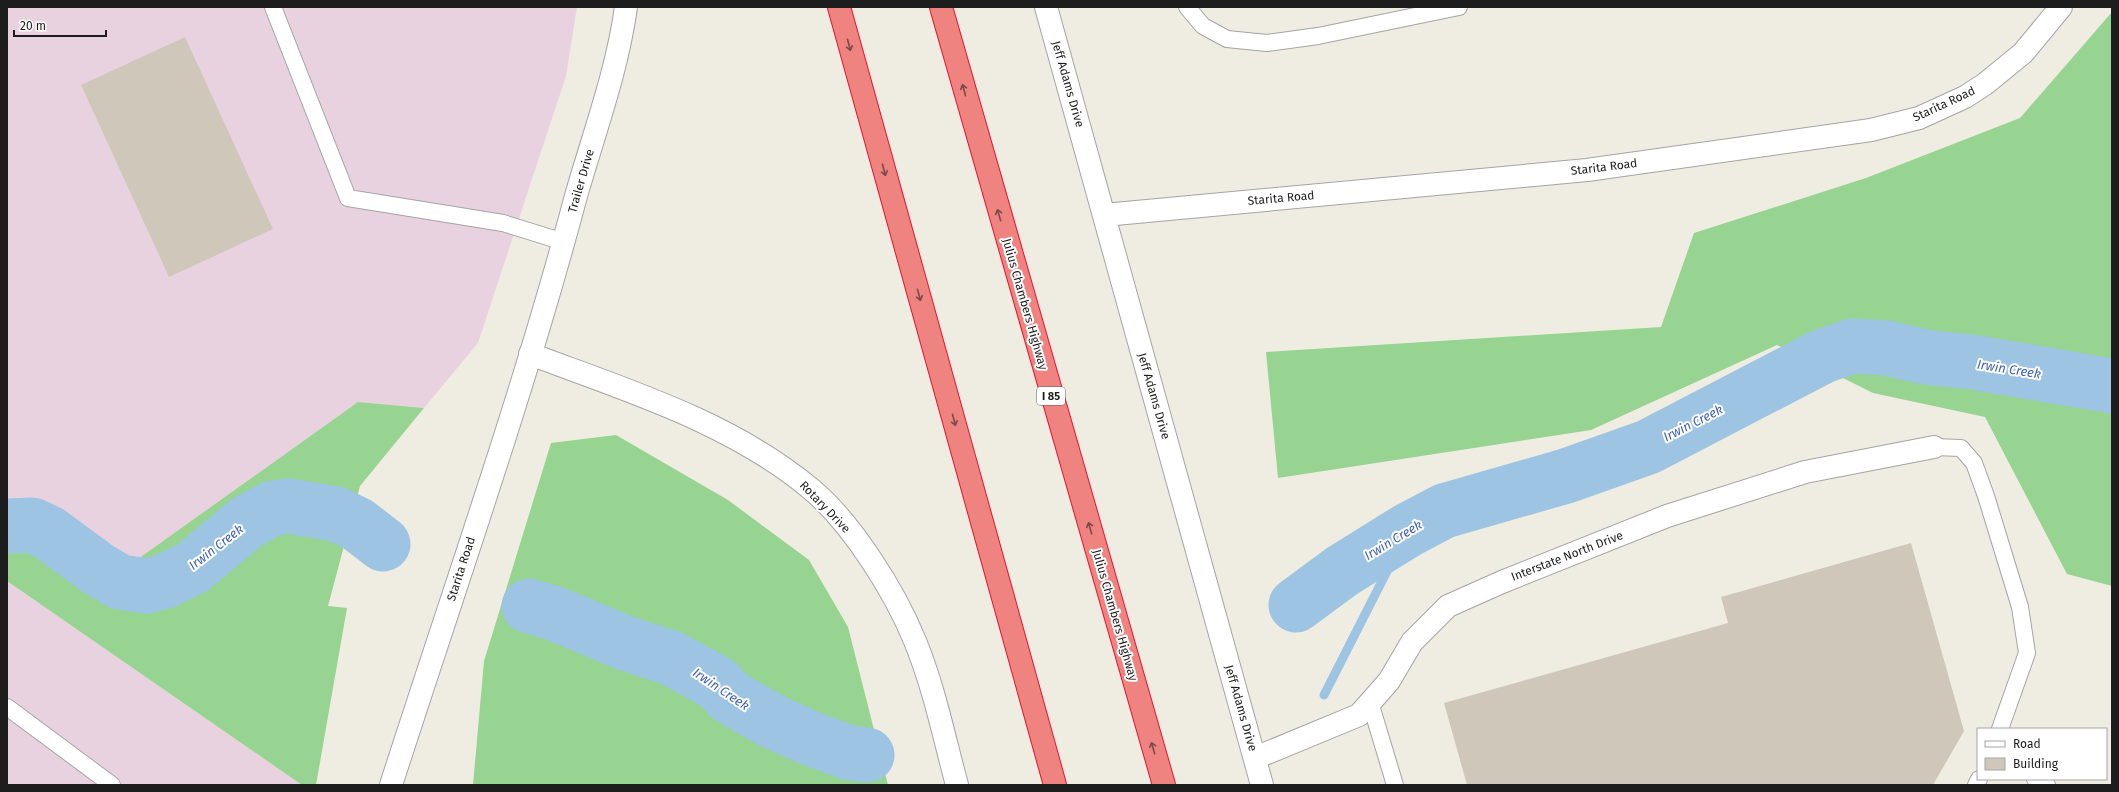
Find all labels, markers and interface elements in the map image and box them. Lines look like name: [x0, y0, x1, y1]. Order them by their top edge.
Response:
scale bar: [14, 12, 106, 38]
text: 20 m: [20, 19, 46, 33]
one-way arrow: [846, 38, 854, 51]
street label: Jeff Adams Drive: [1049, 39, 1087, 129]
one-way arrow: [960, 84, 967, 97]
street label: Starita Road: [1911, 84, 1977, 124]
street label: Trailer Drive: [565, 147, 597, 215]
street label: Starita Road: [1570, 156, 1638, 178]
one-way arrow: [881, 163, 888, 176]
street label: Starita Road: [1247, 188, 1315, 208]
one-way arrow: [995, 209, 1002, 222]
street label: Julius Chambers Highway: [999, 237, 1051, 371]
one-way arrow: [916, 288, 923, 301]
street label: Jeff Adams Drive: [1135, 351, 1173, 441]
water label: Irwin Creek: [1976, 357, 2042, 381]
road number: I 85: [1037, 387, 1065, 405]
water label: Irwin Creek: [1661, 402, 1725, 444]
one-way arrow: [950, 414, 958, 427]
street label: Rotary Drive: [797, 478, 853, 536]
water label: Irwin Creek: [1361, 517, 1425, 563]
water label: Irwin Creek: [186, 521, 246, 573]
one-way arrow: [1086, 522, 1093, 535]
street label: Interstate North Drive: [1509, 528, 1625, 584]
street label: Starita Road: [444, 535, 478, 603]
street label: Julius Chambers Highway: [1089, 548, 1141, 682]
street label: Jeff Adams Drive: [1222, 663, 1260, 753]
water label: Irwin Creek: [690, 665, 752, 713]
legend: [1977, 728, 2107, 780]
text: Road: [2013, 737, 2041, 751]
one-way arrow: [1149, 741, 1156, 754]
text: Building: [2013, 757, 2059, 771]

